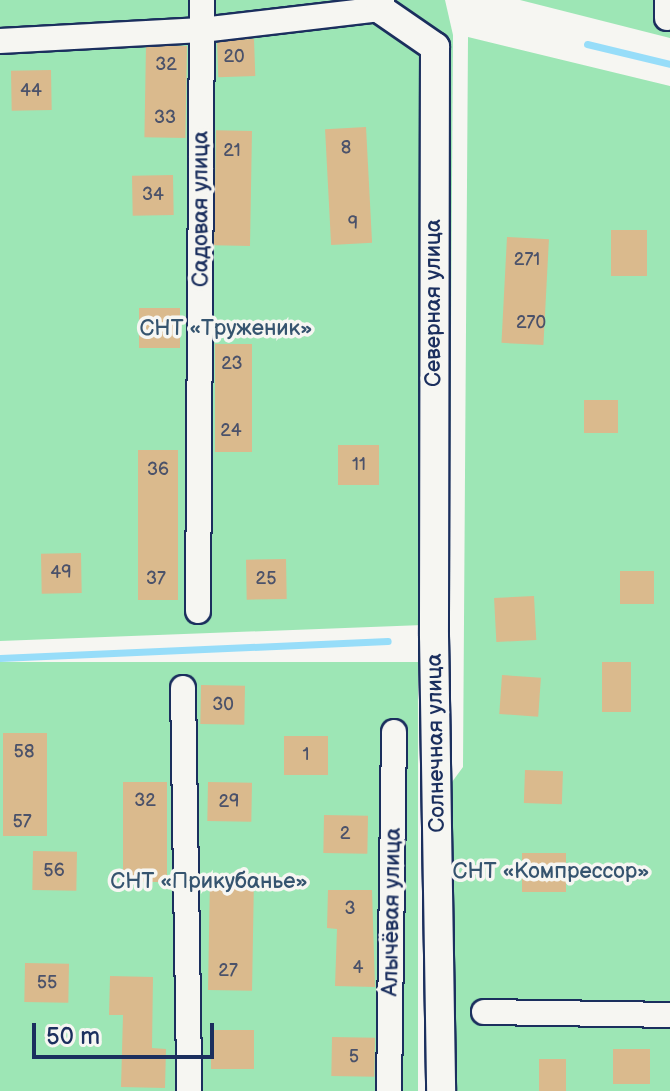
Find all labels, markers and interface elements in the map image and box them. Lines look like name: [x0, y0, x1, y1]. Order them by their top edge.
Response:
house number: 20: [223, 46, 245, 68]
house number: 32: [155, 54, 177, 76]
house number: 44: [20, 80, 42, 102]
house number: 33: [154, 107, 176, 129]
street label: Садовая улица: [188, 131, 214, 287]
house number: 8: [341, 137, 351, 159]
house number: 21: [223, 140, 241, 162]
house number: 34: [142, 184, 164, 206]
house number: 9: [348, 213, 358, 235]
street label: Северная улица: [421, 219, 447, 387]
house number: 271: [514, 249, 540, 271]
house number: 270: [516, 312, 546, 334]
park label: СНТ «Труженик»: [139, 316, 313, 342]
house number: 23: [221, 353, 243, 375]
house number: 24: [220, 420, 242, 442]
house number: 11: [352, 454, 366, 476]
house number: 36: [147, 459, 169, 481]
house number: 49: [50, 562, 72, 584]
house number: 37: [146, 568, 166, 590]
house number: 25: [256, 568, 276, 590]
street label: Солнечная улица: [421, 653, 451, 833]
house number: 30: [212, 694, 234, 716]
house number: 58: [14, 741, 34, 763]
house number: 1: [303, 744, 309, 766]
house number: 32: [134, 790, 156, 812]
house number: 29: [218, 791, 240, 813]
house number: 57: [12, 811, 32, 833]
house number: 2: [340, 823, 350, 845]
street label: Алычёвая улица: [377, 827, 407, 997]
park label: СНТ «Компрессор»: [453, 859, 649, 885]
house number: 56: [43, 860, 65, 882]
park label: СНТ «Прикубанье»: [110, 869, 308, 895]
house number: 3: [344, 898, 356, 920]
house number: 4: [353, 957, 363, 979]
house number: 27: [218, 960, 238, 982]
house number: 55: [37, 972, 57, 994]
scale bar: [36, 1007, 218, 1057]
text: 50 m: [46, 1022, 100, 1051]
house number: 5: [349, 1046, 359, 1068]

